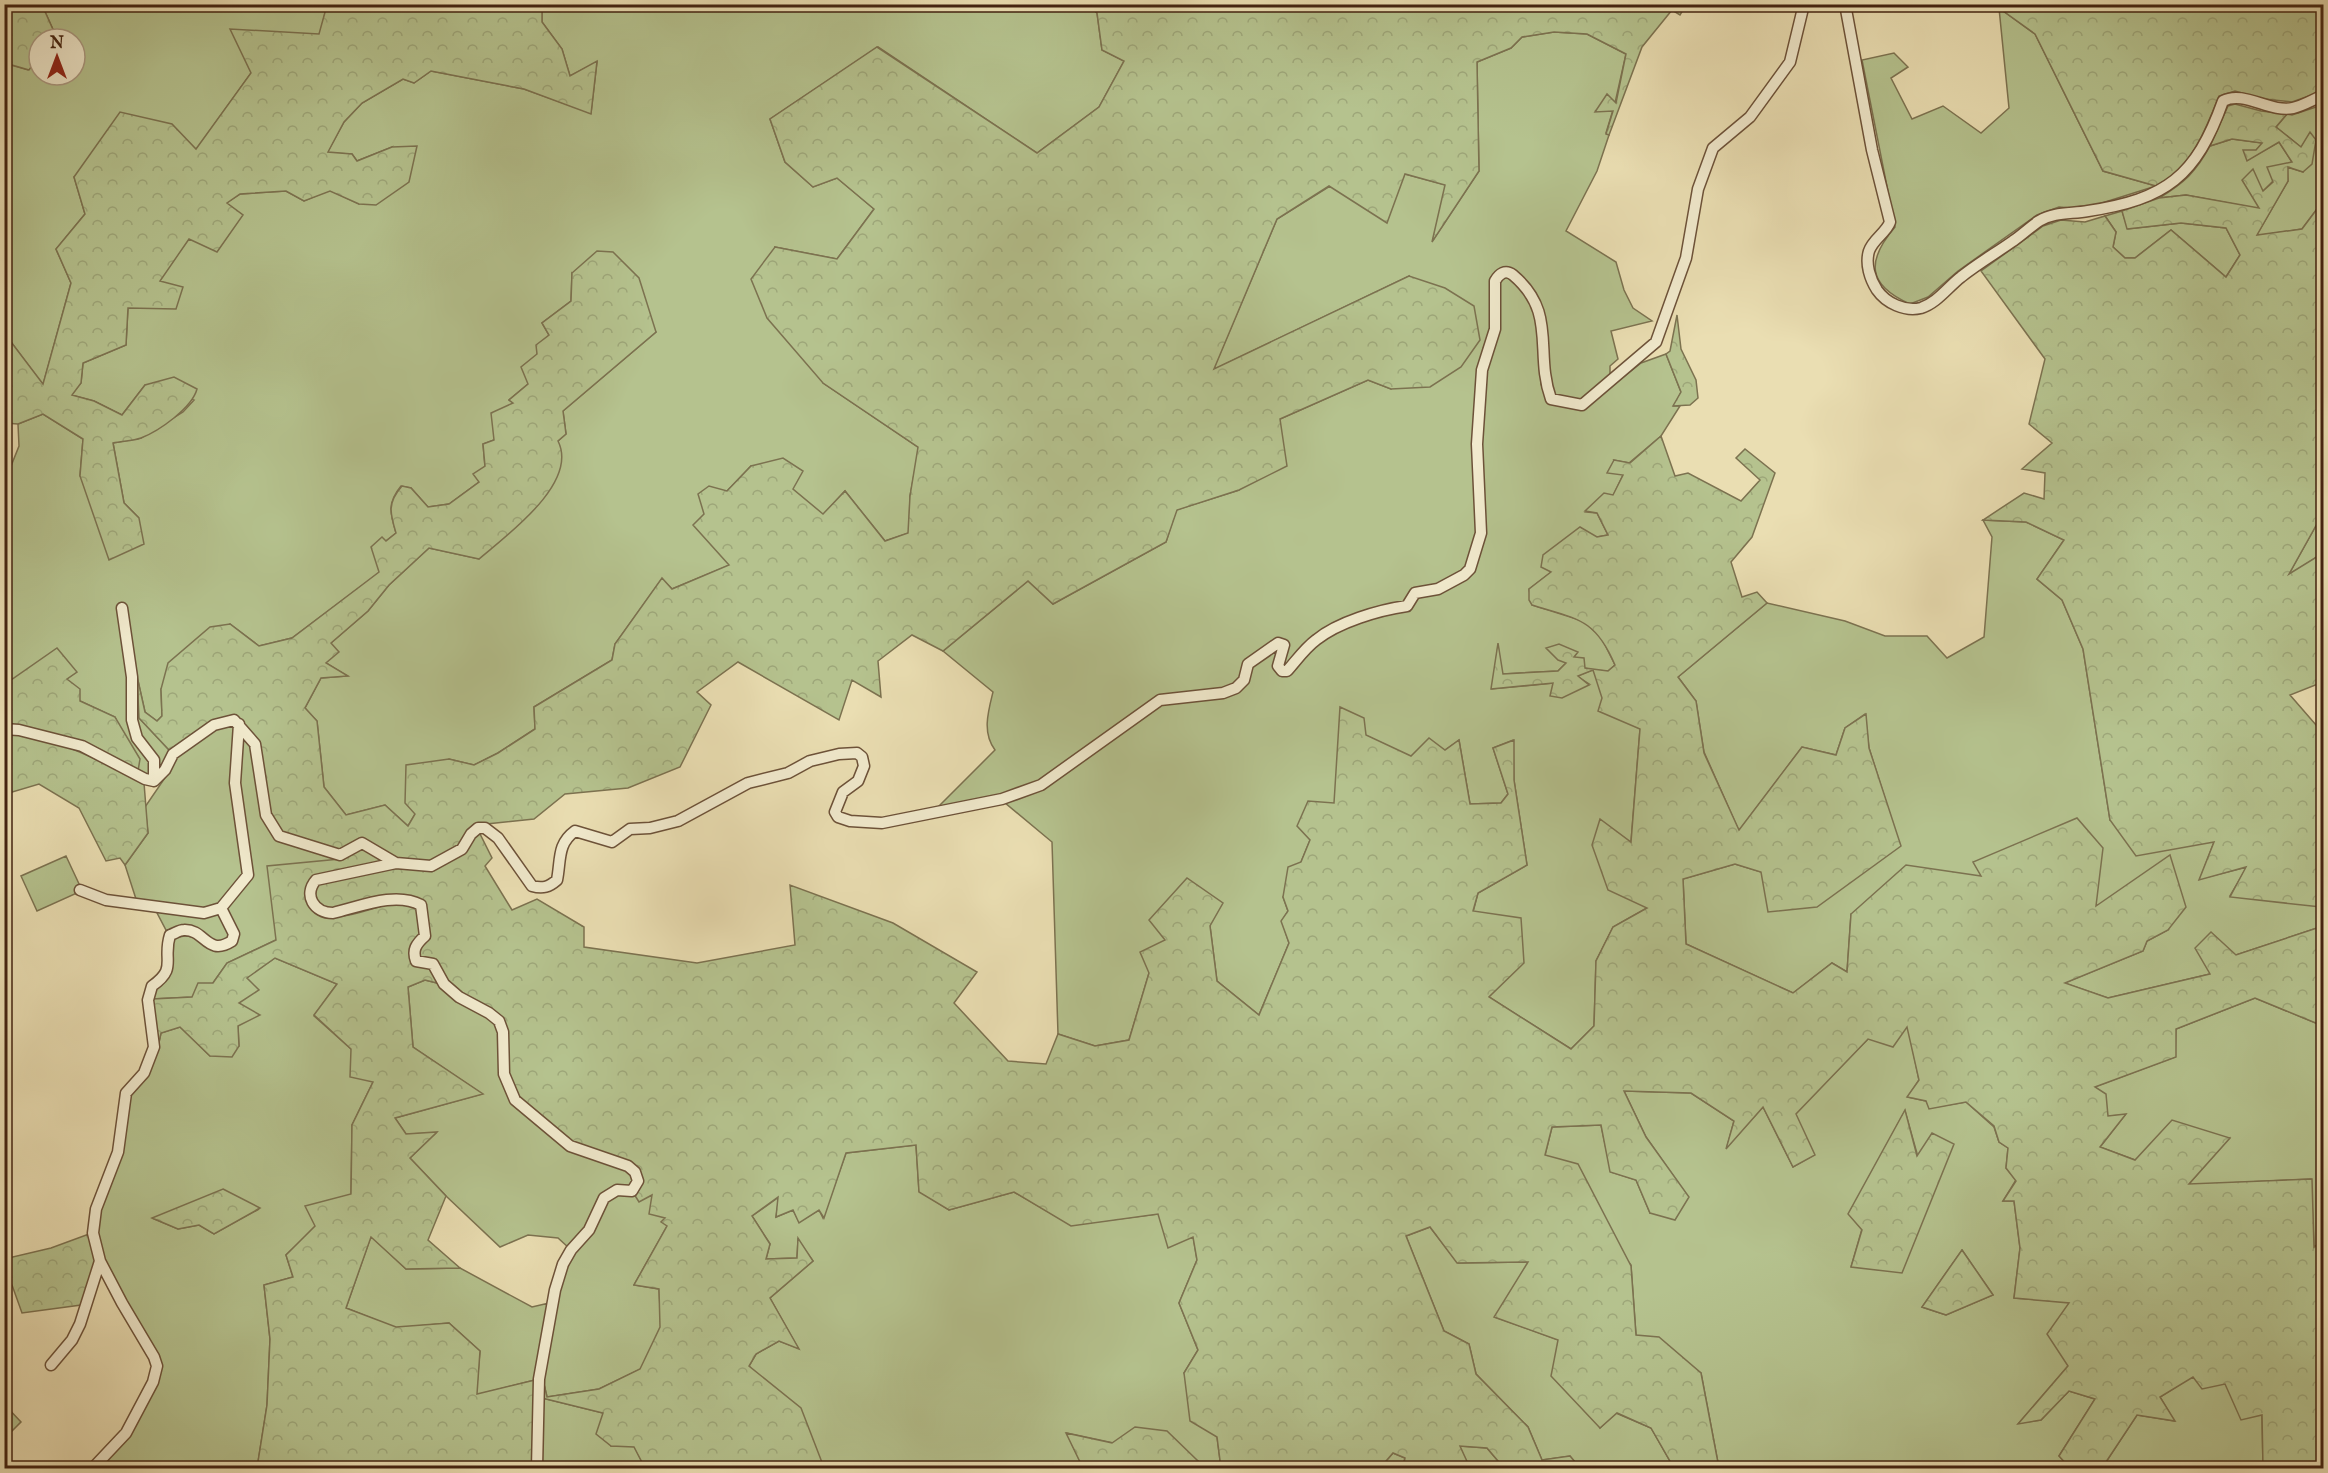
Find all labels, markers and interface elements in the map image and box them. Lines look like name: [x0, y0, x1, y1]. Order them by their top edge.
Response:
north arrow: [27, 27, 87, 87]
text: N: [49, 34, 64, 54]

